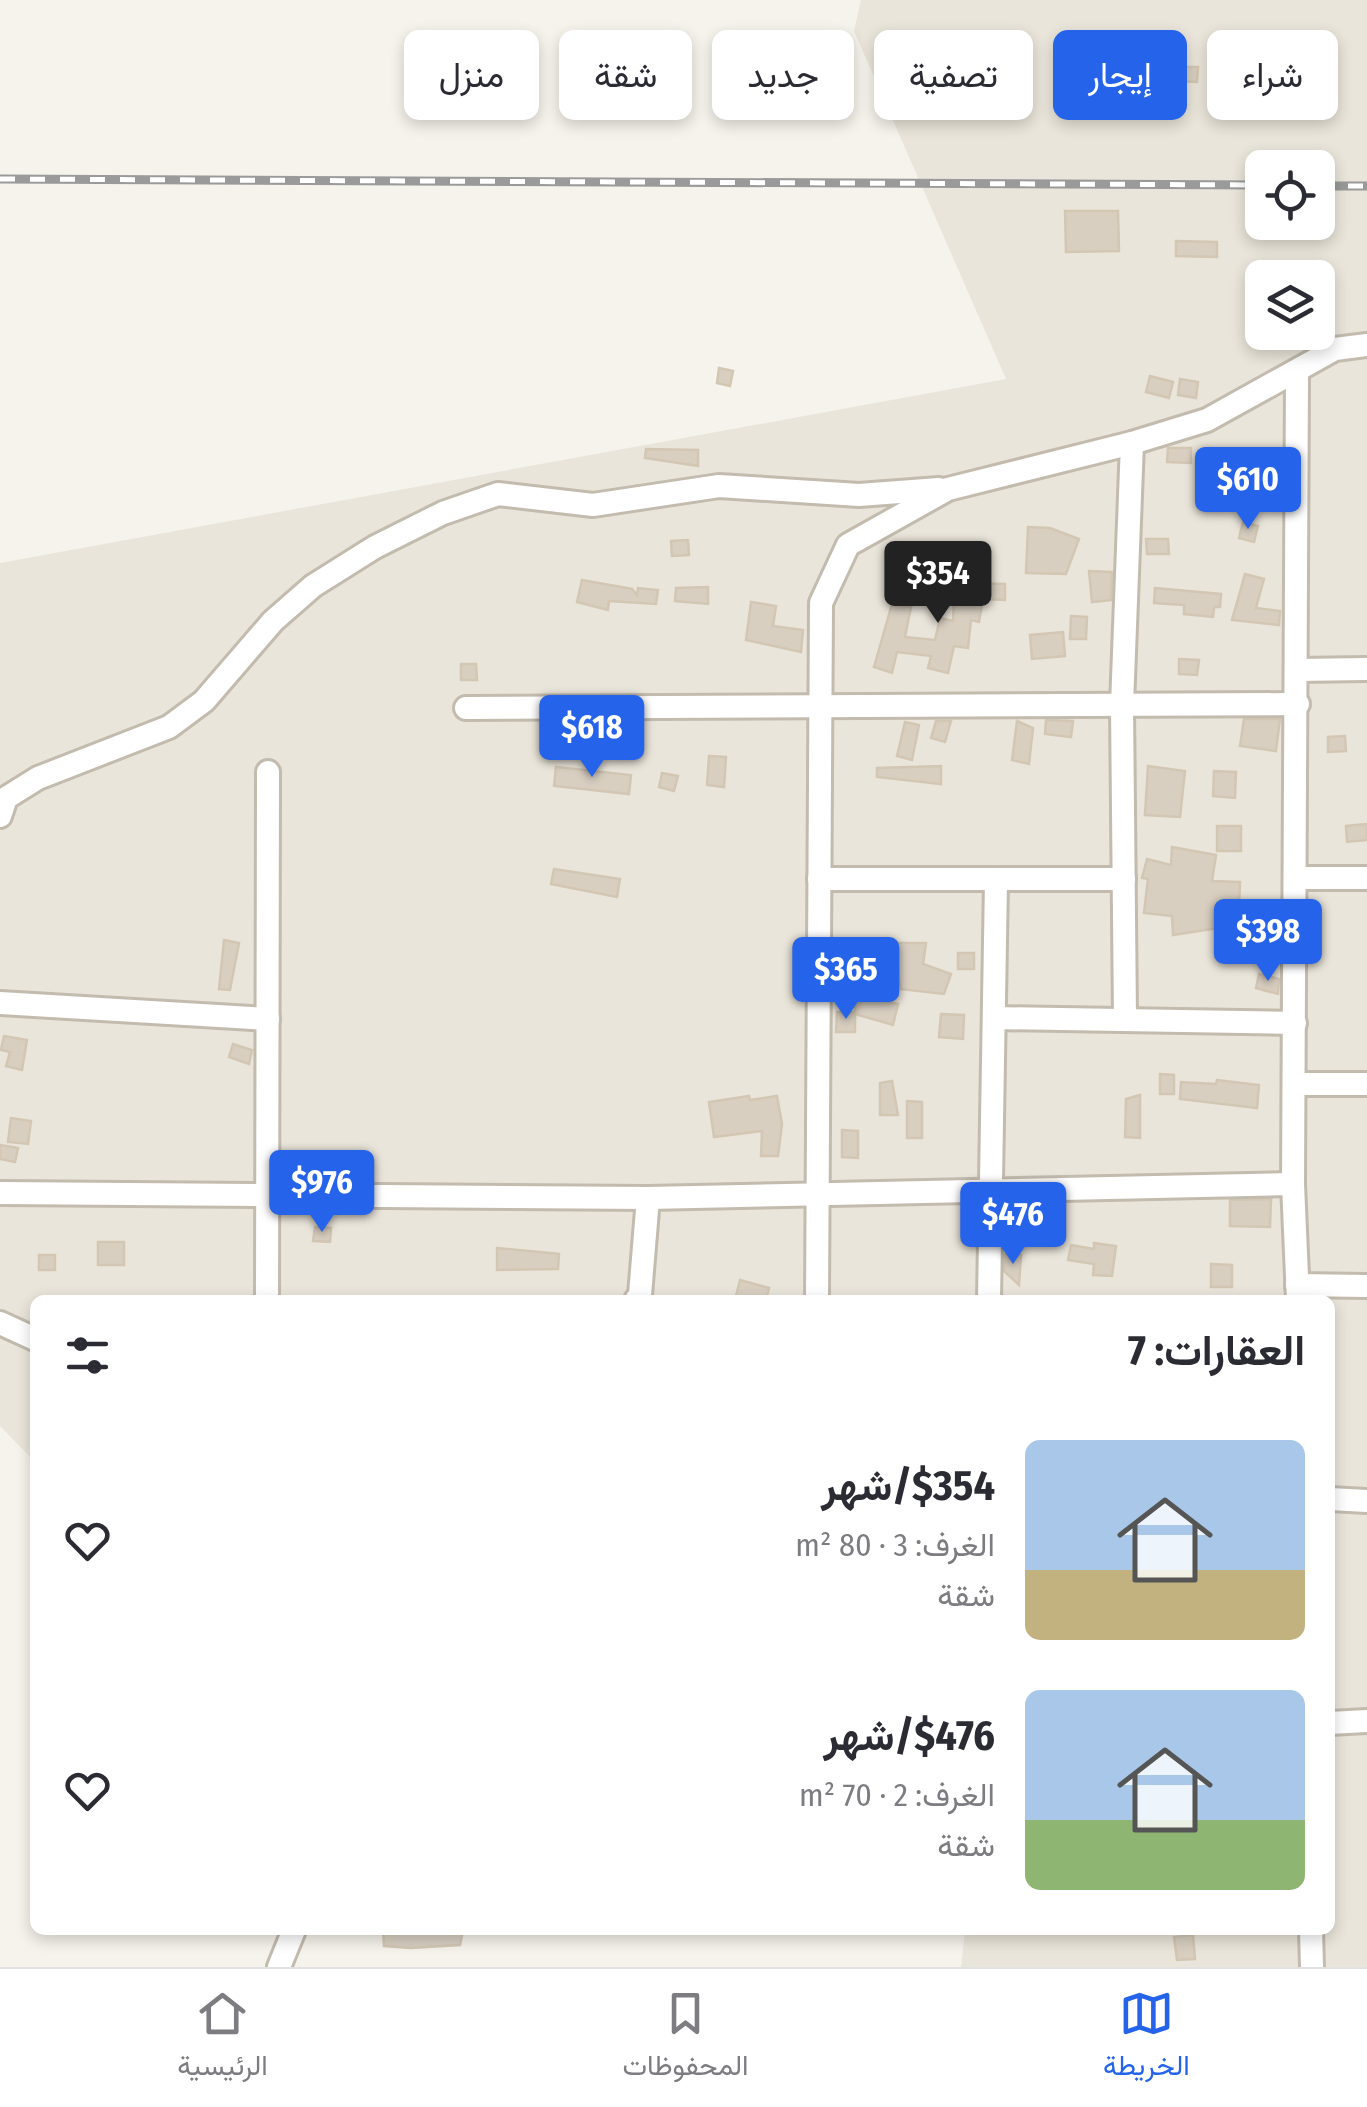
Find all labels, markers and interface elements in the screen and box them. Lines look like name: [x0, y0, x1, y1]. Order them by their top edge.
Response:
chip: منزل: [404, 30, 539, 120]
chip: شقة: [559, 30, 692, 120]
chip: جديد: [712, 30, 854, 120]
chip: تصفية: [874, 30, 1033, 120]
chip: إيجار: [1053, 30, 1187, 120]
chip: شراء: [1207, 30, 1338, 120]
map controls: [1245, 150, 1335, 350]
button: locate: [1245, 150, 1335, 240]
button: layers: [1245, 260, 1335, 350]
pin: $610: [1189, 447, 1307, 532]
text: $610: [1217, 460, 1279, 498]
pin: $354: [879, 541, 997, 626]
text: $354: [906, 554, 970, 592]
pin: $618: [533, 695, 651, 780]
text: $618: [561, 708, 623, 746]
pin: $398: [1209, 899, 1327, 984]
text: $398: [1236, 912, 1300, 950]
pin: $365: [787, 937, 905, 1022]
text: $365: [814, 950, 878, 988]
pin: $976: [263, 1150, 381, 1235]
text: $976: [291, 1163, 353, 1201]
pin: $476: [954, 1182, 1072, 1267]
text: $476: [982, 1195, 1044, 1233]
text: العقارات: 7: [1128, 1326, 1305, 1376]
icon: filters: [60, 1328, 115, 1383]
text: $354/شهر: [821, 1461, 995, 1511]
icon: home: [1105, 1480, 1225, 1600]
icon: heart: [60, 1513, 115, 1568]
text: الغرف: 3 · 80 m²: [795, 1526, 995, 1564]
text: شقة: [937, 1576, 995, 1614]
text: $476/شهر: [824, 1711, 995, 1761]
icon: home: [1105, 1730, 1225, 1850]
icon: heart: [60, 1763, 115, 1818]
text: الغرف: 2 · 70 m²: [799, 1776, 995, 1814]
text: شقة: [937, 1826, 995, 1864]
tab: الرئيسية: [177, 1986, 268, 2090]
tab: المحفوظات: [622, 1986, 749, 2090]
tab: الخريطة: [1103, 1986, 1190, 2090]

